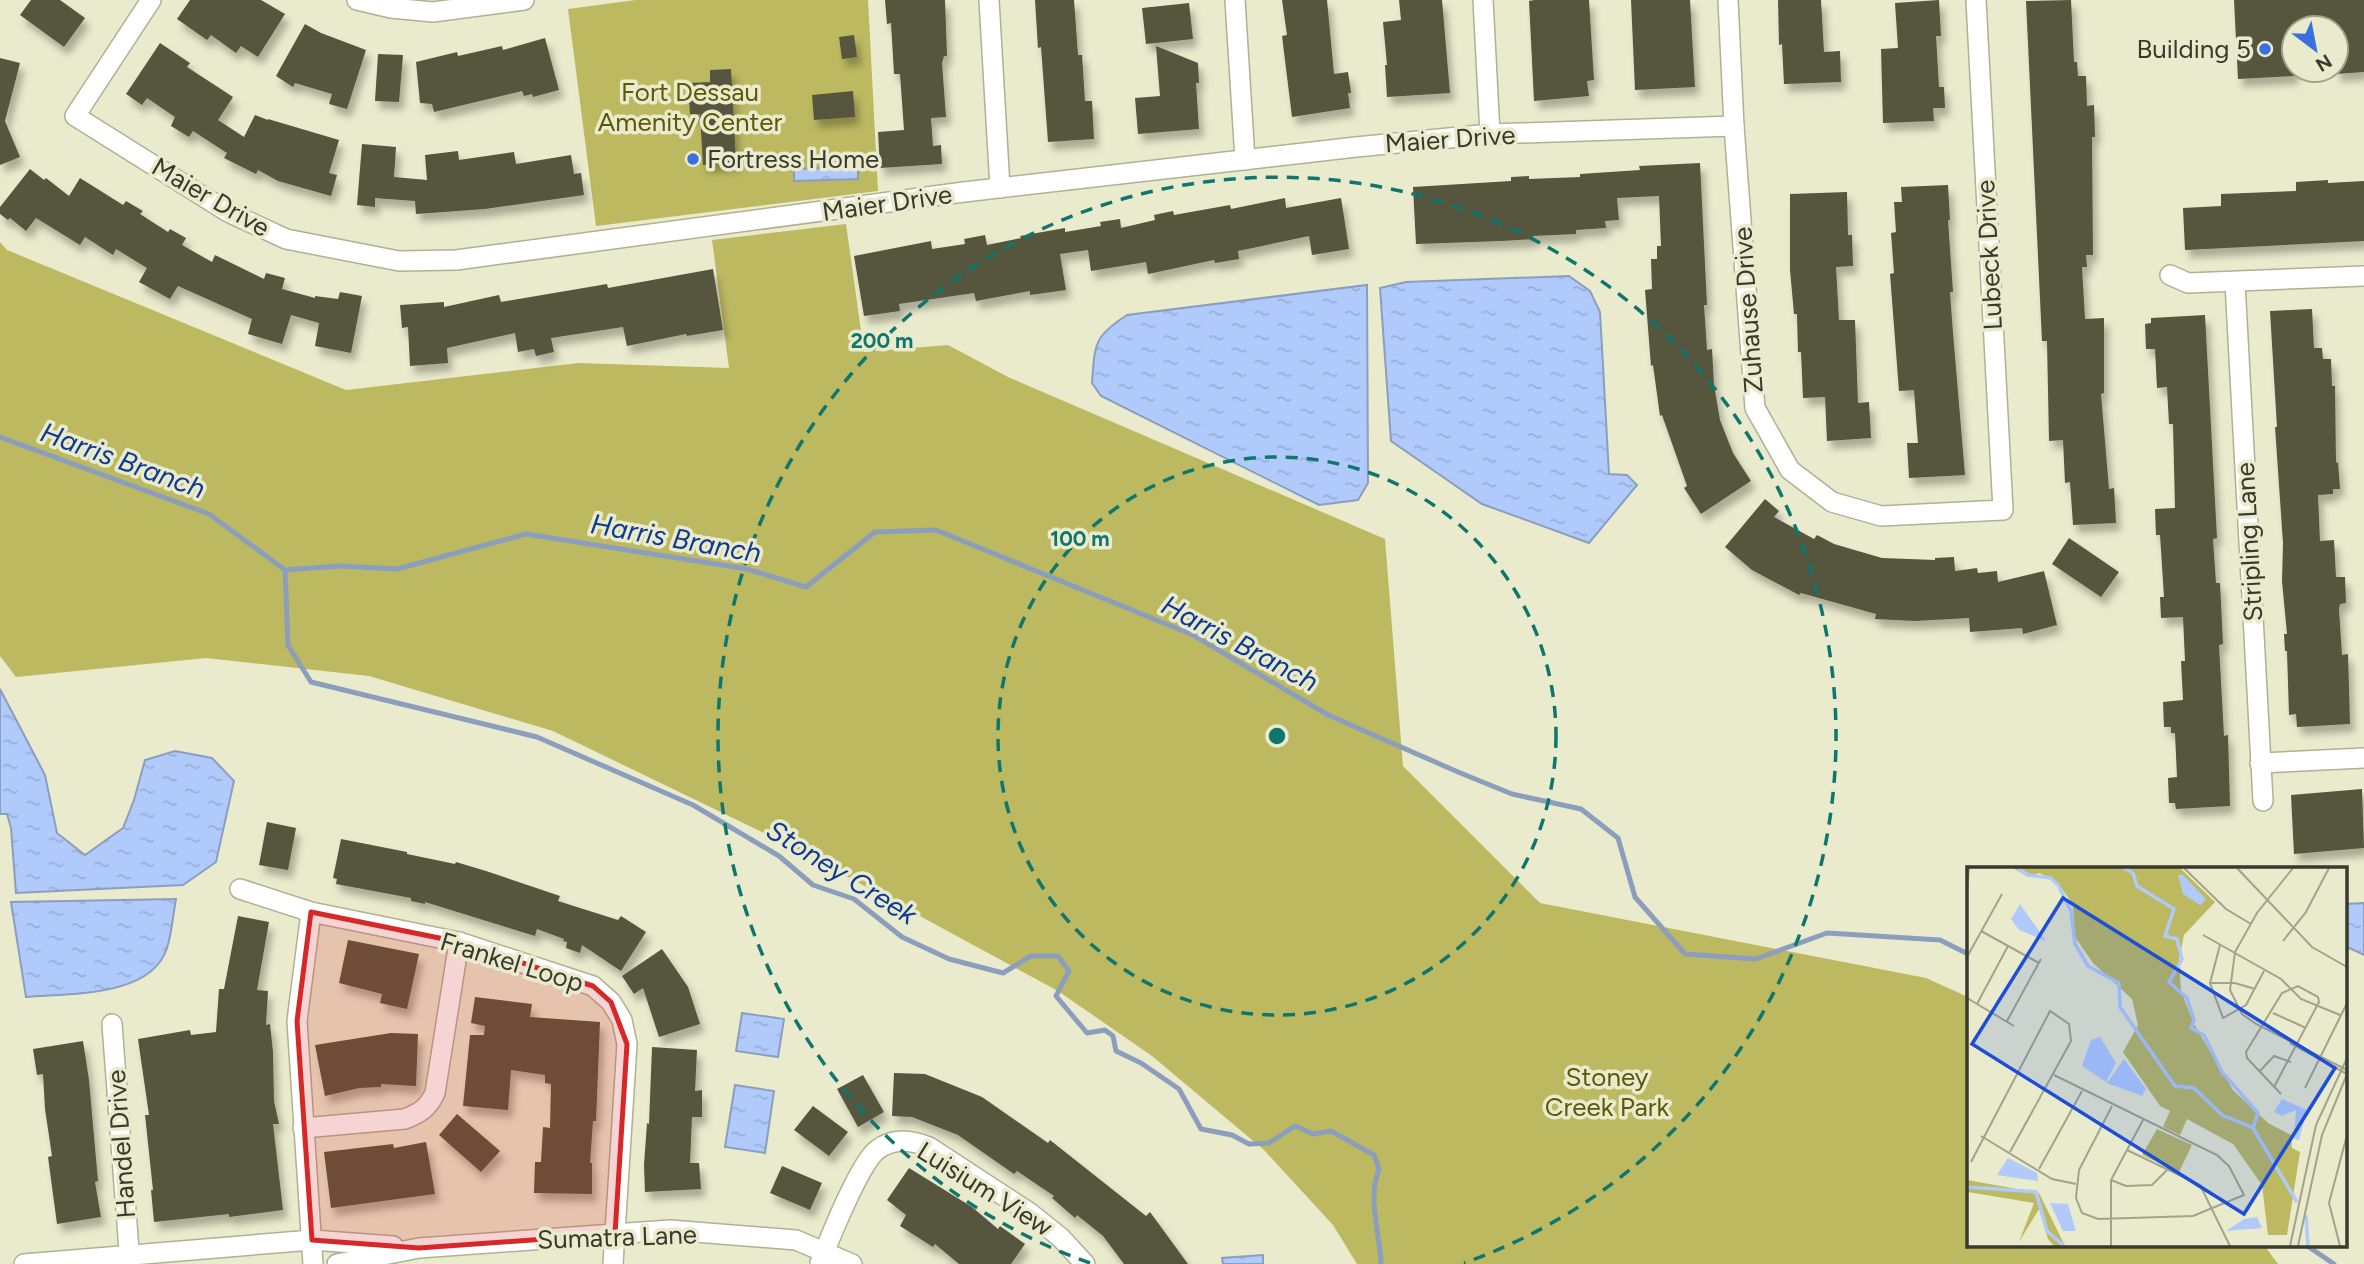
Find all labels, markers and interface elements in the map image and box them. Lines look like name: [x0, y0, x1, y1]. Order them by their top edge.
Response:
north arrow: [2280, 14, 2350, 84]
place label: Building 5: [2136, 33, 2251, 65]
marker: Building 5: [2257, 41, 2273, 57]
text: N: [2311, 49, 2336, 77]
park label: Fort Dessau Amenity Center: [598, 76, 783, 138]
street label: Maier Drive: [1384, 118, 1516, 160]
place label: Fortress Home: [707, 143, 879, 175]
street label: Maier Drive: [146, 150, 276, 244]
marker: Fortress Home: [685, 151, 701, 167]
street label: Maier Drive: [820, 178, 954, 228]
street label: Lubeck Drive: [1969, 179, 2009, 331]
street label: Zuhause Drive: [1726, 226, 1770, 394]
text: 200 m: [851, 328, 913, 353]
water label: Harris Branch: [36, 415, 210, 505]
street label: Stripling Lane: [2229, 462, 2269, 622]
water label: Harris Branch: [588, 506, 764, 570]
text: 100 m: [1050, 526, 1110, 551]
water label: Harris Branch: [1156, 587, 1324, 699]
centre of rings: [1265, 724, 1289, 748]
water label: Stoney Creek: [761, 812, 925, 932]
inset map: [1967, 867, 2346, 1246]
street label: Frankel Loop: [436, 925, 588, 999]
park label: Stoney Creek Park: [1545, 1061, 1670, 1123]
street label: Handel Drive: [100, 1069, 142, 1219]
street label: Luisium View: [911, 1135, 1059, 1244]
street label: Sumatra Lane: [537, 1218, 697, 1256]

